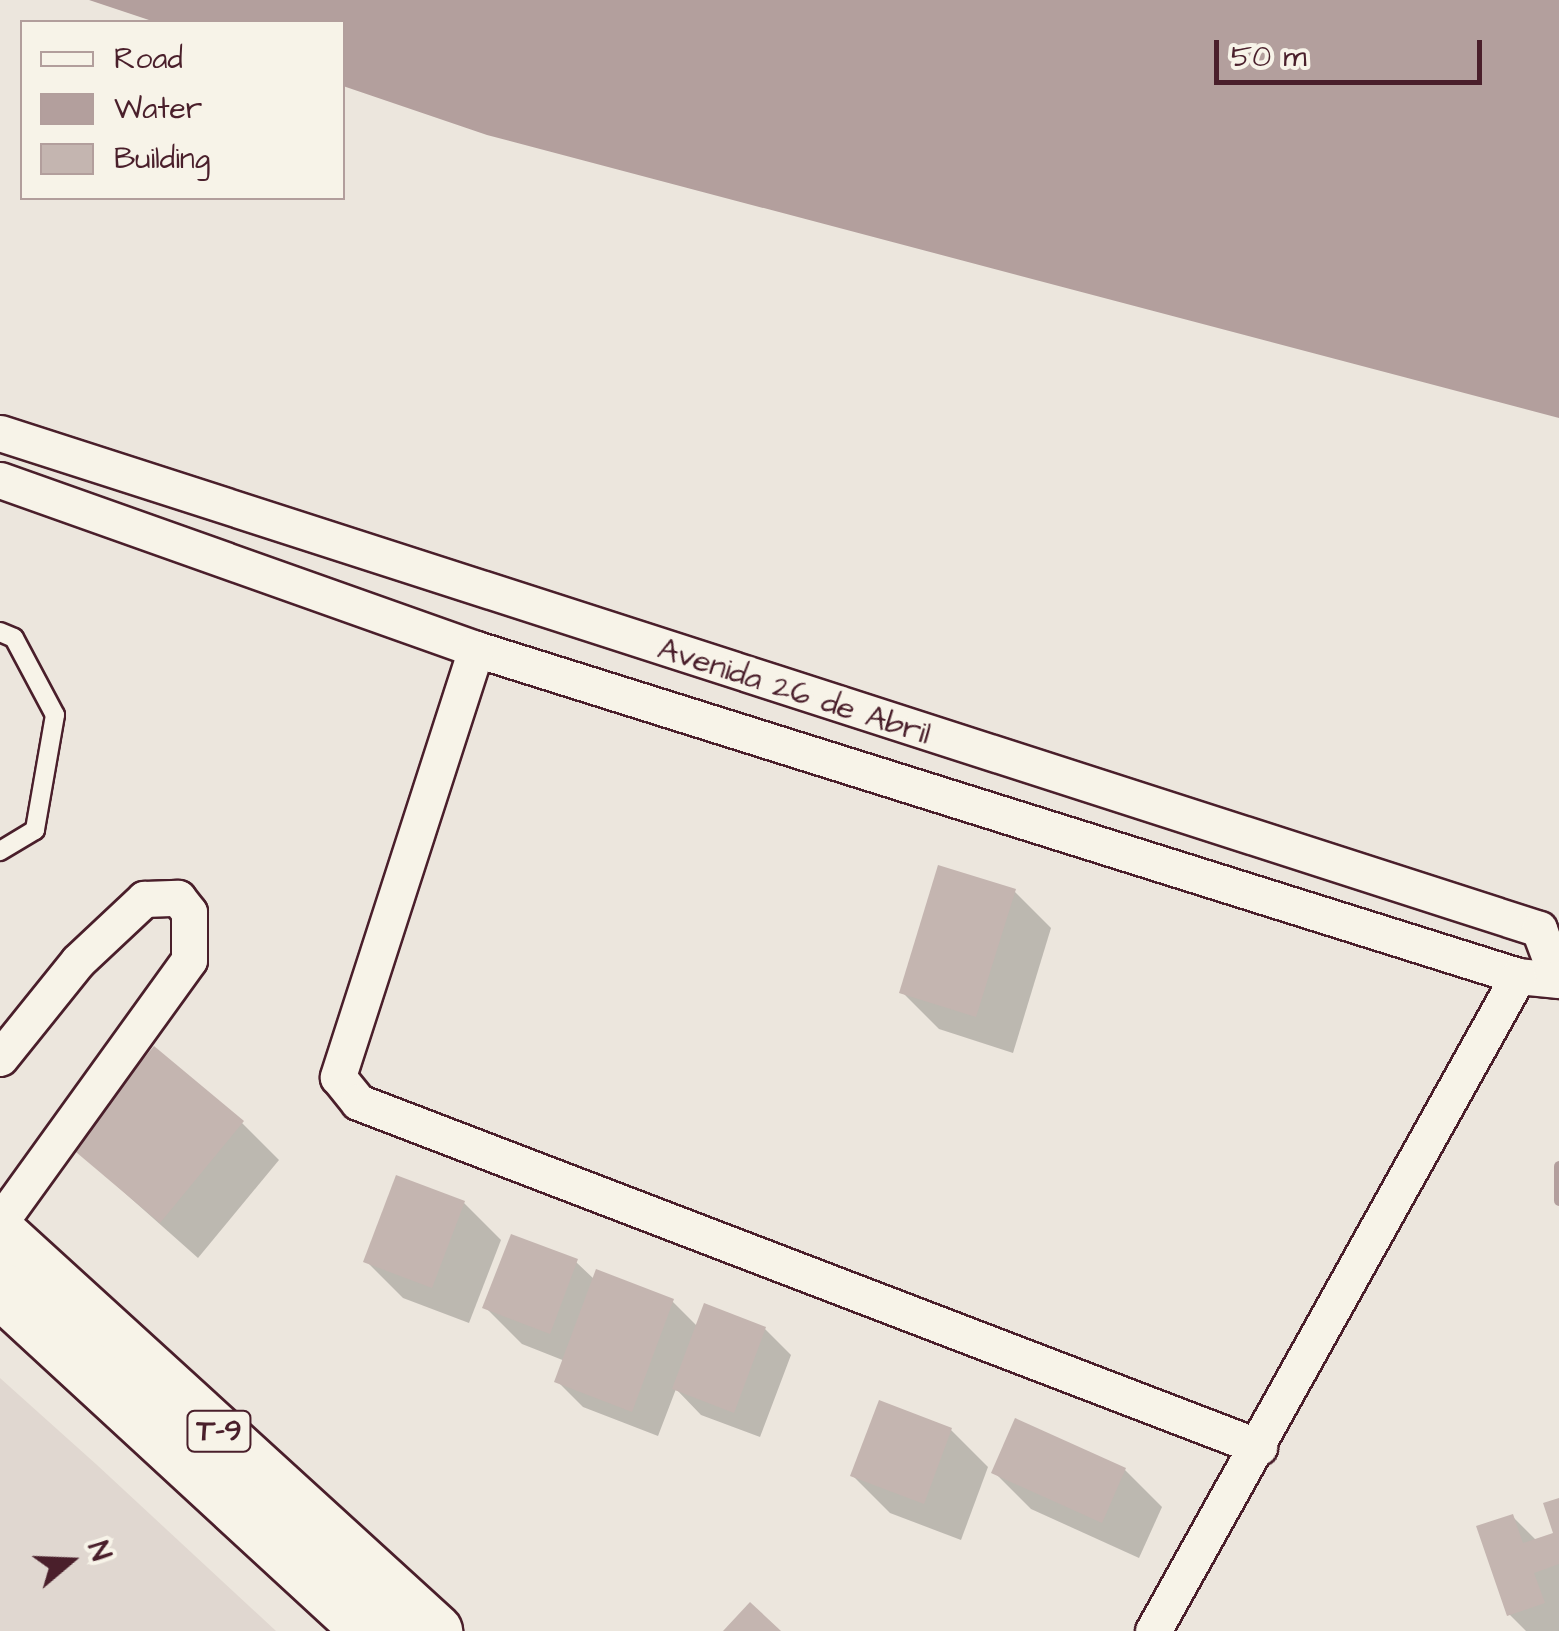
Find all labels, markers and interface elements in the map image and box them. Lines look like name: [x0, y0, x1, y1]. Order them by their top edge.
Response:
legend: [20, 20, 345, 200]
scale bar: [1219, 20, 1486, 82]
text: 50 m: [1231, 36, 1307, 78]
text: Road: [114, 38, 183, 80]
text: Water: [114, 88, 202, 130]
text: Building: [114, 138, 210, 180]
street label: Avenida 26 de Abril: [653, 630, 935, 754]
road number: T-9: [184, 1406, 254, 1456]
north arrow: [20, 1511, 120, 1611]
text: N: [78, 1536, 120, 1566]

